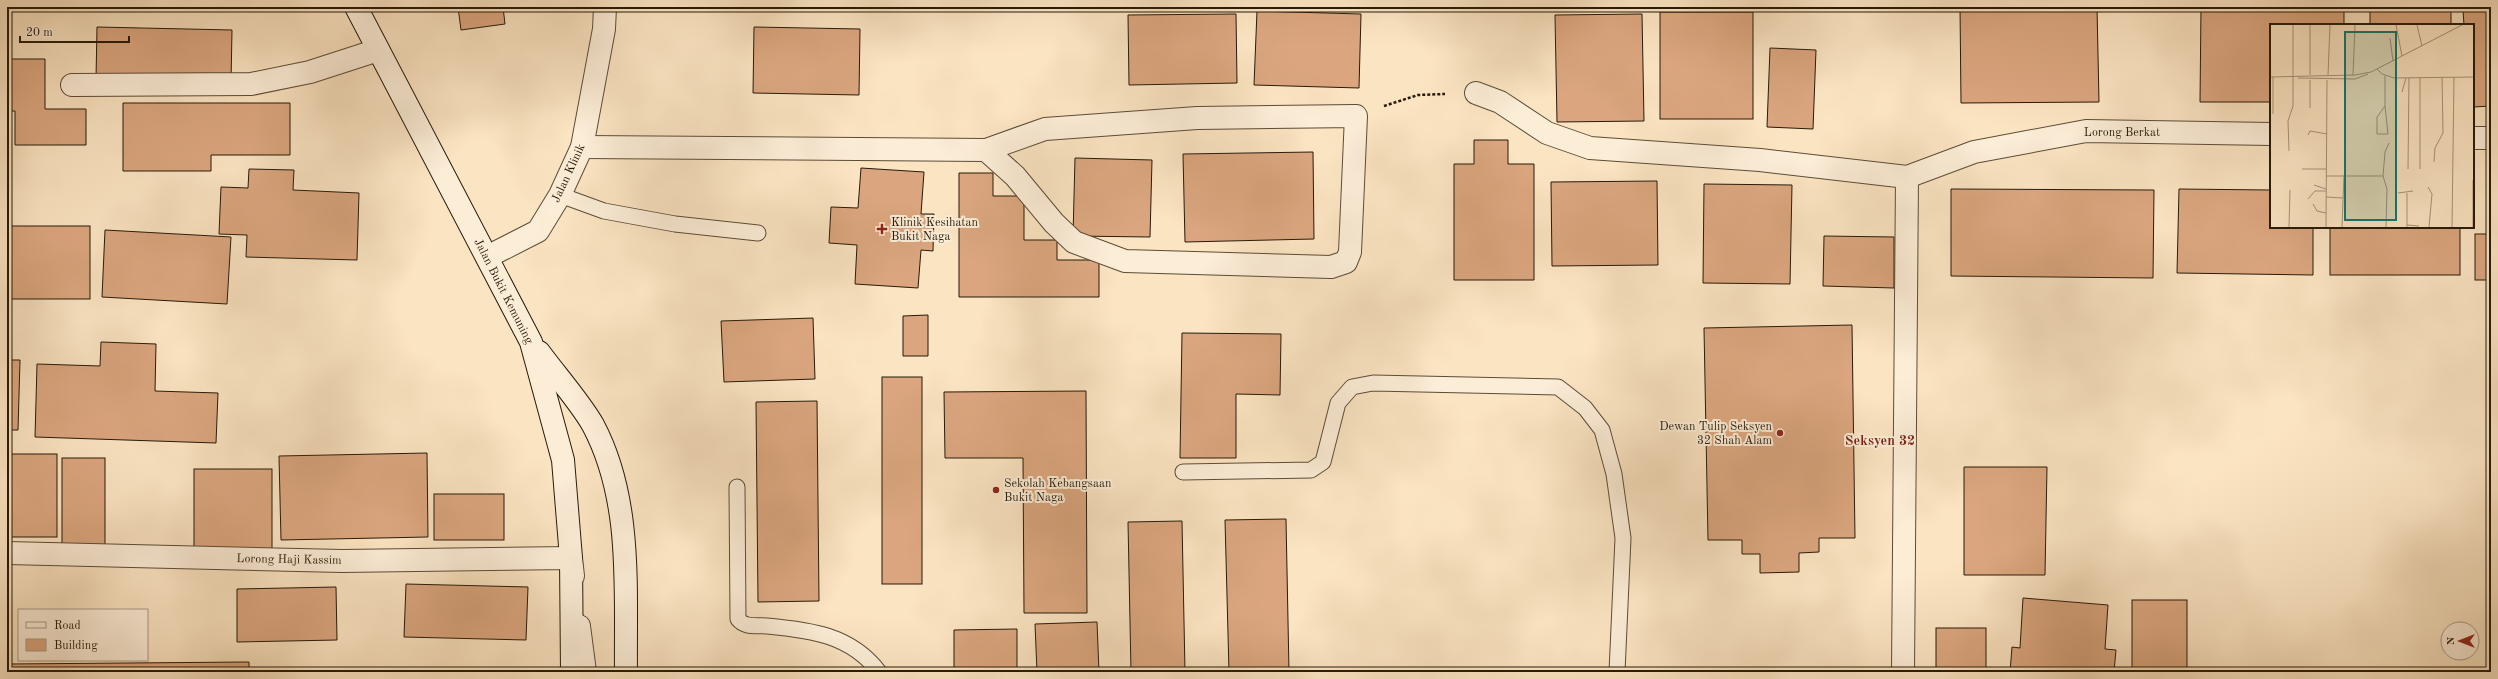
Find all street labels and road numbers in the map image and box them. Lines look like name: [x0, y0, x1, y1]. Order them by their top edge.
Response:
street label: Lorong Berkat: [2084, 127, 2160, 139]
street label: Jalan Klinik: [550, 142, 588, 204]
street label: Jalan Bukit Kemuning: [471, 237, 535, 346]
street label: Lorong Haji Kassim: [236, 553, 342, 567]

